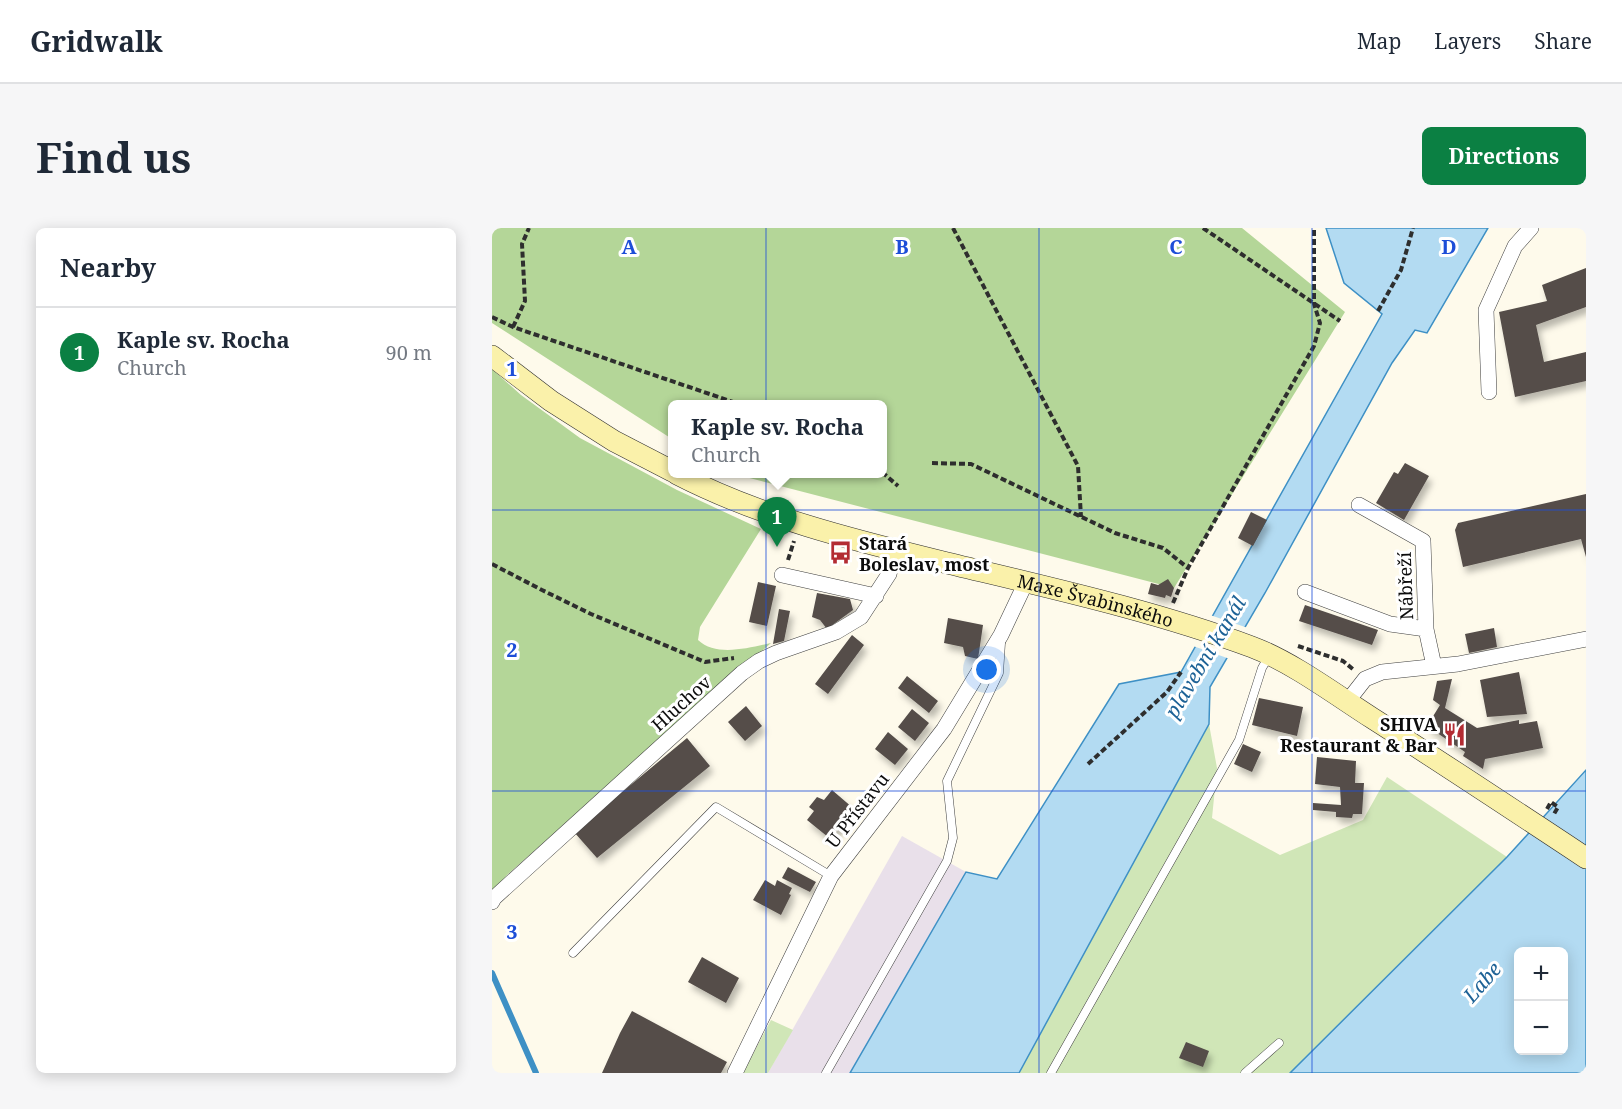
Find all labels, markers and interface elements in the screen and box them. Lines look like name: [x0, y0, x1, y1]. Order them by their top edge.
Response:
text: Gridwalk: [30, 22, 163, 60]
text: Map: [1357, 27, 1401, 55]
text: Layers: [1434, 27, 1501, 55]
text: Share: [1534, 27, 1592, 55]
button: Directions: [1422, 127, 1586, 185]
text: Find us: [36, 128, 191, 185]
text: A: [621, 233, 637, 260]
text: B: [895, 233, 909, 260]
text: C: [1169, 233, 1183, 260]
text: D: [1441, 233, 1457, 260]
text: Nearby: [60, 249, 156, 285]
text: Kaple sv. Rocha: [117, 324, 290, 354]
text: 1: [74, 339, 85, 366]
text: 90 m: [386, 339, 432, 366]
text: Church: [117, 354, 187, 381]
text: 1: [506, 355, 518, 382]
popup: [668, 400, 887, 478]
text: Kaple sv. Rocha: [691, 411, 864, 441]
text: Church: [691, 441, 761, 468]
pin: 1: [758, 498, 796, 547]
place label: Stará Boleslav, most: [859, 531, 989, 576]
bus stop icon: Stará Boleslav, most: [828, 540, 854, 566]
street label: Nábřeží: [1392, 551, 1418, 620]
street label: Maxe Švabinského: [1015, 568, 1176, 632]
water label: plavební kanál: [1158, 591, 1252, 723]
text: 2: [506, 636, 518, 663]
your location: [972, 655, 1001, 684]
street label: Hluchov: [646, 669, 716, 736]
place label: SHIVA Restaurant & Bar: [1280, 712, 1438, 757]
restaurant icon: SHIVA Restaurant & Bar: [1442, 721, 1468, 747]
street label: U Přístavu: [820, 767, 894, 853]
text: 3: [506, 918, 518, 945]
map controls: [1514, 947, 1568, 1055]
button: +: [1514, 947, 1568, 1001]
water label: Labe: [1456, 956, 1507, 1009]
button: −: [1514, 1001, 1568, 1055]

